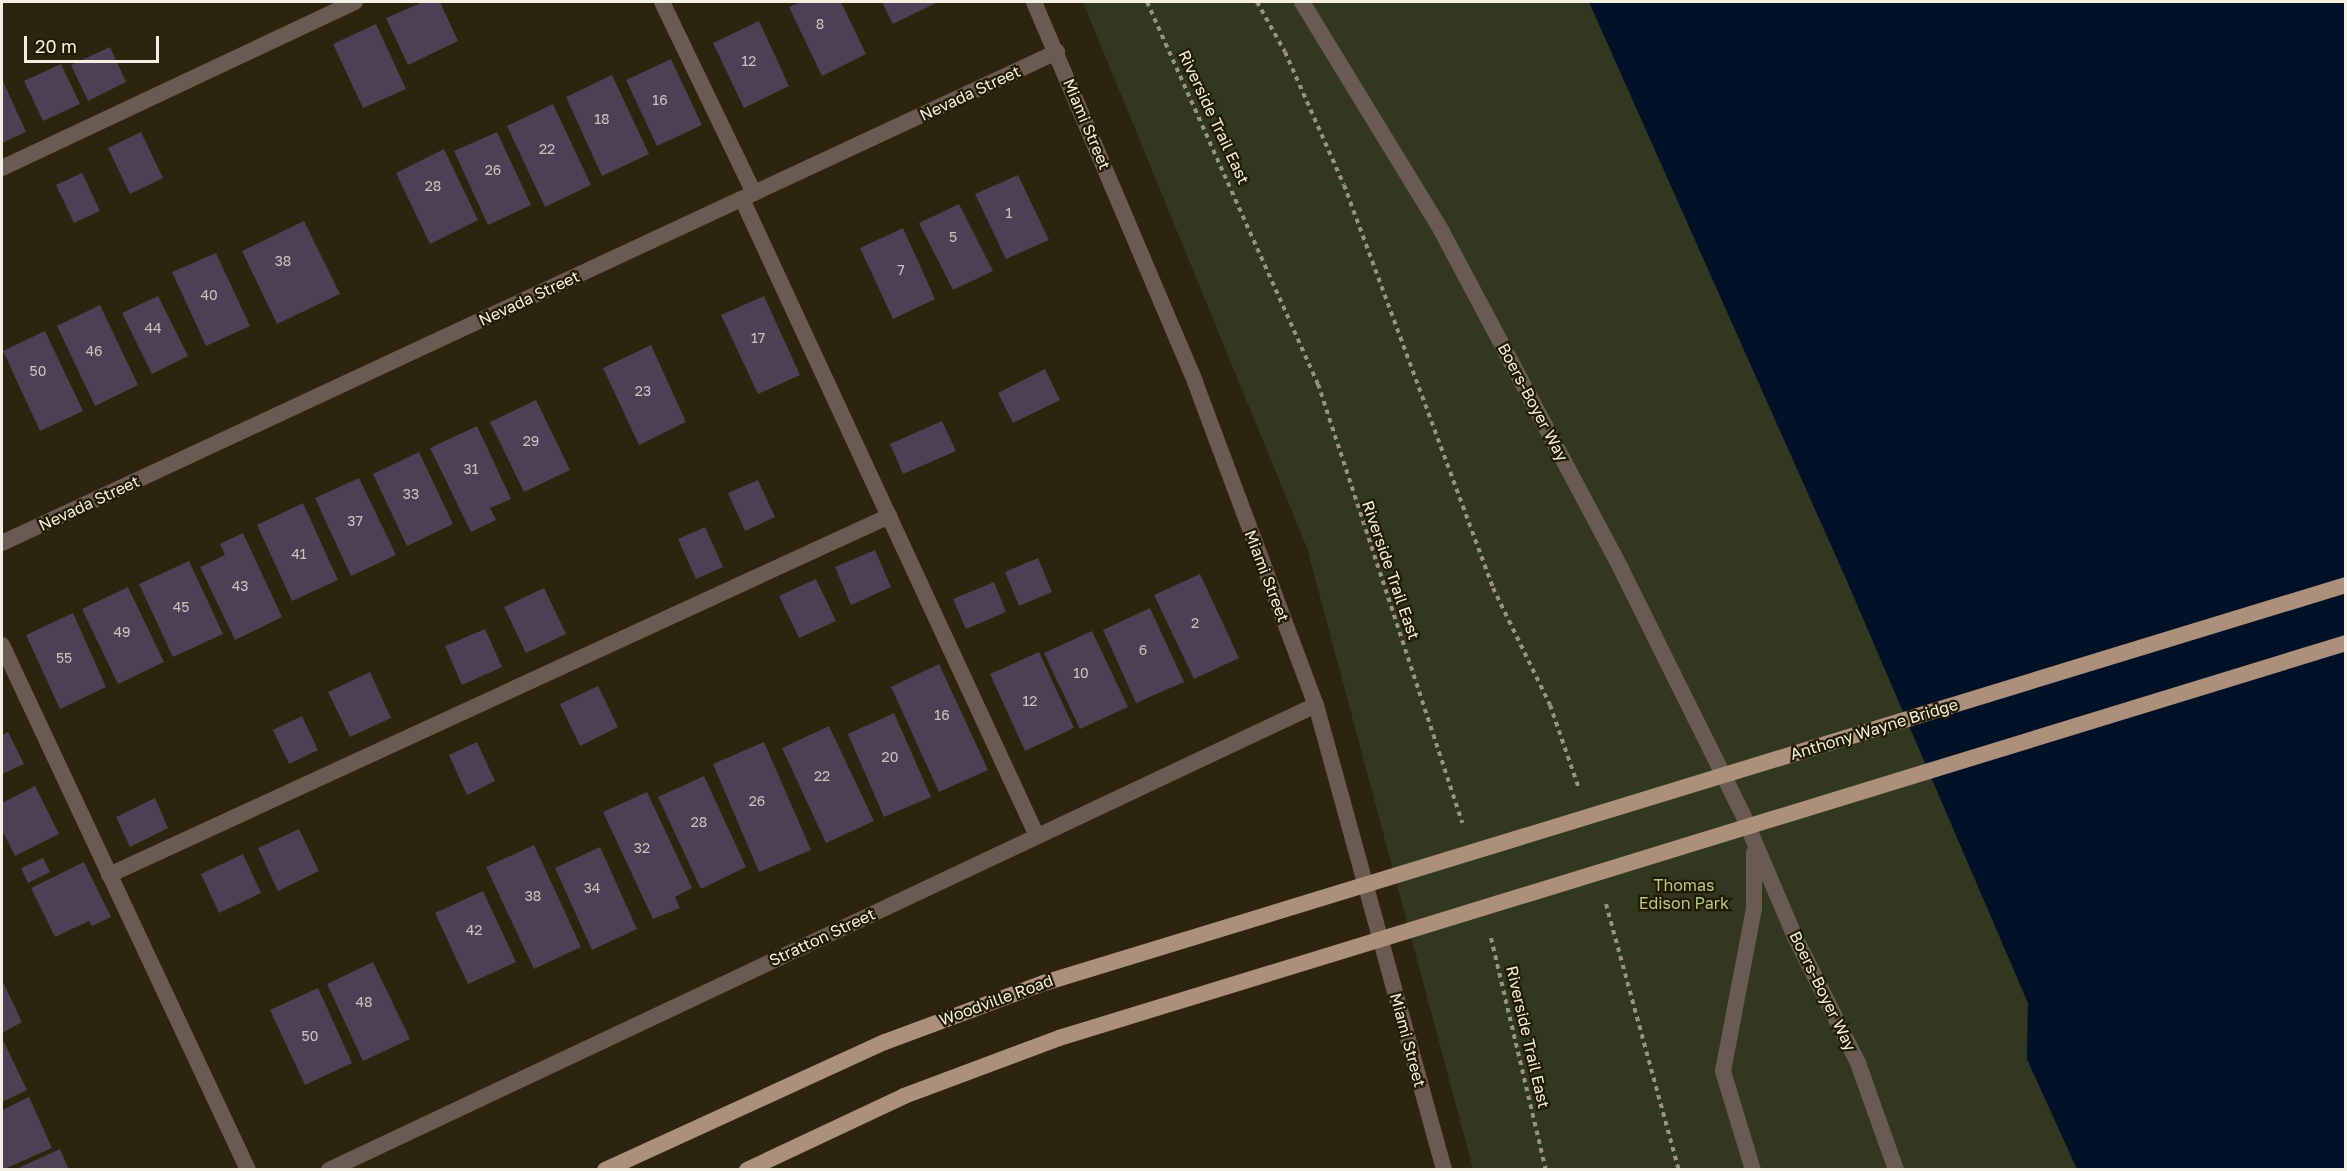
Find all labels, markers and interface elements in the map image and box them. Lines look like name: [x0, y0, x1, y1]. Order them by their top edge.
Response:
house number: 8: [816, 16, 824, 32]
scale bar: [27, 24, 162, 62]
text: 20 m: [35, 35, 77, 57]
street label: Riverside Trail East: [1175, 47, 1253, 187]
house number: 12: [742, 53, 756, 69]
street label: Nevada Street: [917, 61, 1023, 125]
street label: Miami Street: [1059, 76, 1115, 172]
house number: 16: [652, 92, 668, 108]
house number: 18: [594, 111, 610, 127]
house number: 22: [539, 141, 555, 157]
house number: 26: [485, 162, 501, 178]
house number: 28: [425, 178, 441, 194]
house number: 1: [1006, 205, 1012, 221]
house number: 5: [949, 229, 957, 245]
house number: 38: [275, 253, 291, 269]
house number: 7: [897, 262, 905, 278]
street label: Nevada Street: [476, 266, 582, 330]
house number: 40: [200, 287, 218, 303]
house number: 44: [144, 320, 162, 336]
house number: 17: [751, 330, 765, 346]
street label: Boers-Boyer Way: [1494, 340, 1572, 464]
house number: 46: [85, 343, 103, 359]
house number: 50: [30, 363, 46, 379]
house number: 23: [635, 383, 651, 399]
house number: 29: [523, 433, 539, 449]
house number: 31: [464, 461, 478, 477]
street label: Nevada Street: [36, 471, 142, 535]
house number: 33: [403, 486, 419, 502]
street label: Riverside Trail East: [1358, 498, 1424, 642]
house number: 37: [347, 513, 363, 529]
street label: Miami Street: [1241, 527, 1293, 625]
house number: 41: [291, 546, 307, 562]
house number: 43: [232, 578, 248, 594]
house number: 45: [173, 599, 189, 615]
house number: 2: [1191, 615, 1199, 631]
house number: 49: [113, 624, 131, 640]
house number: 6: [1139, 642, 1147, 658]
house number: 55: [56, 650, 72, 666]
house number: 10: [1073, 665, 1089, 681]
house number: 12: [1023, 693, 1037, 709]
street label: Anthony Wayne Bridge: [1788, 694, 1960, 764]
house number: 16: [934, 707, 950, 723]
house number: 20: [882, 749, 898, 765]
house number: 22: [814, 768, 830, 784]
house number: 26: [749, 793, 765, 809]
house number: 28: [691, 814, 707, 830]
house number: 32: [634, 840, 650, 856]
park label: Thomas Edison Park: [1639, 875, 1729, 913]
house number: 34: [584, 880, 600, 896]
house number: 38: [525, 888, 541, 904]
street label: Stratton Street: [766, 904, 878, 970]
house number: 42: [466, 922, 482, 938]
street label: Boers-Boyer Way: [1786, 928, 1860, 1054]
street label: Riverside Trail East: [1502, 964, 1554, 1110]
street label: Woodville Road: [937, 971, 1055, 1029]
street label: Miami Street: [1386, 991, 1430, 1089]
house number: 48: [355, 994, 373, 1010]
house number: 50: [302, 1028, 318, 1044]

